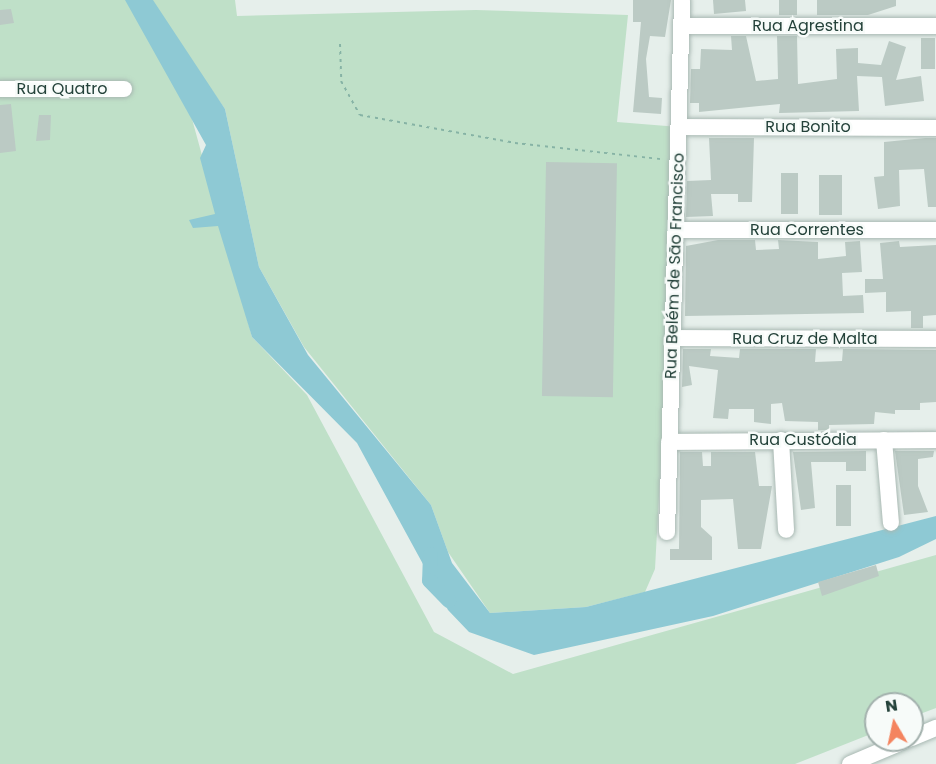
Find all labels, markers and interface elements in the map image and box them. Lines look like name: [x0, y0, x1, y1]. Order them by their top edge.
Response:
street label: Rua Agrestina: [752, 16, 864, 36]
street label: Rua Quatro: [17, 79, 107, 99]
street label: Rua Bonito: [765, 117, 851, 137]
street label: Rua Belém de São Francisco: [661, 153, 689, 379]
street label: Rua Correntes: [750, 220, 864, 240]
street label: Rua Cruz de Malta: [732, 329, 878, 349]
street label: Rua Custódia: [749, 430, 857, 450]
north arrow: [864, 692, 924, 752]
text: N: [884, 693, 899, 718]

